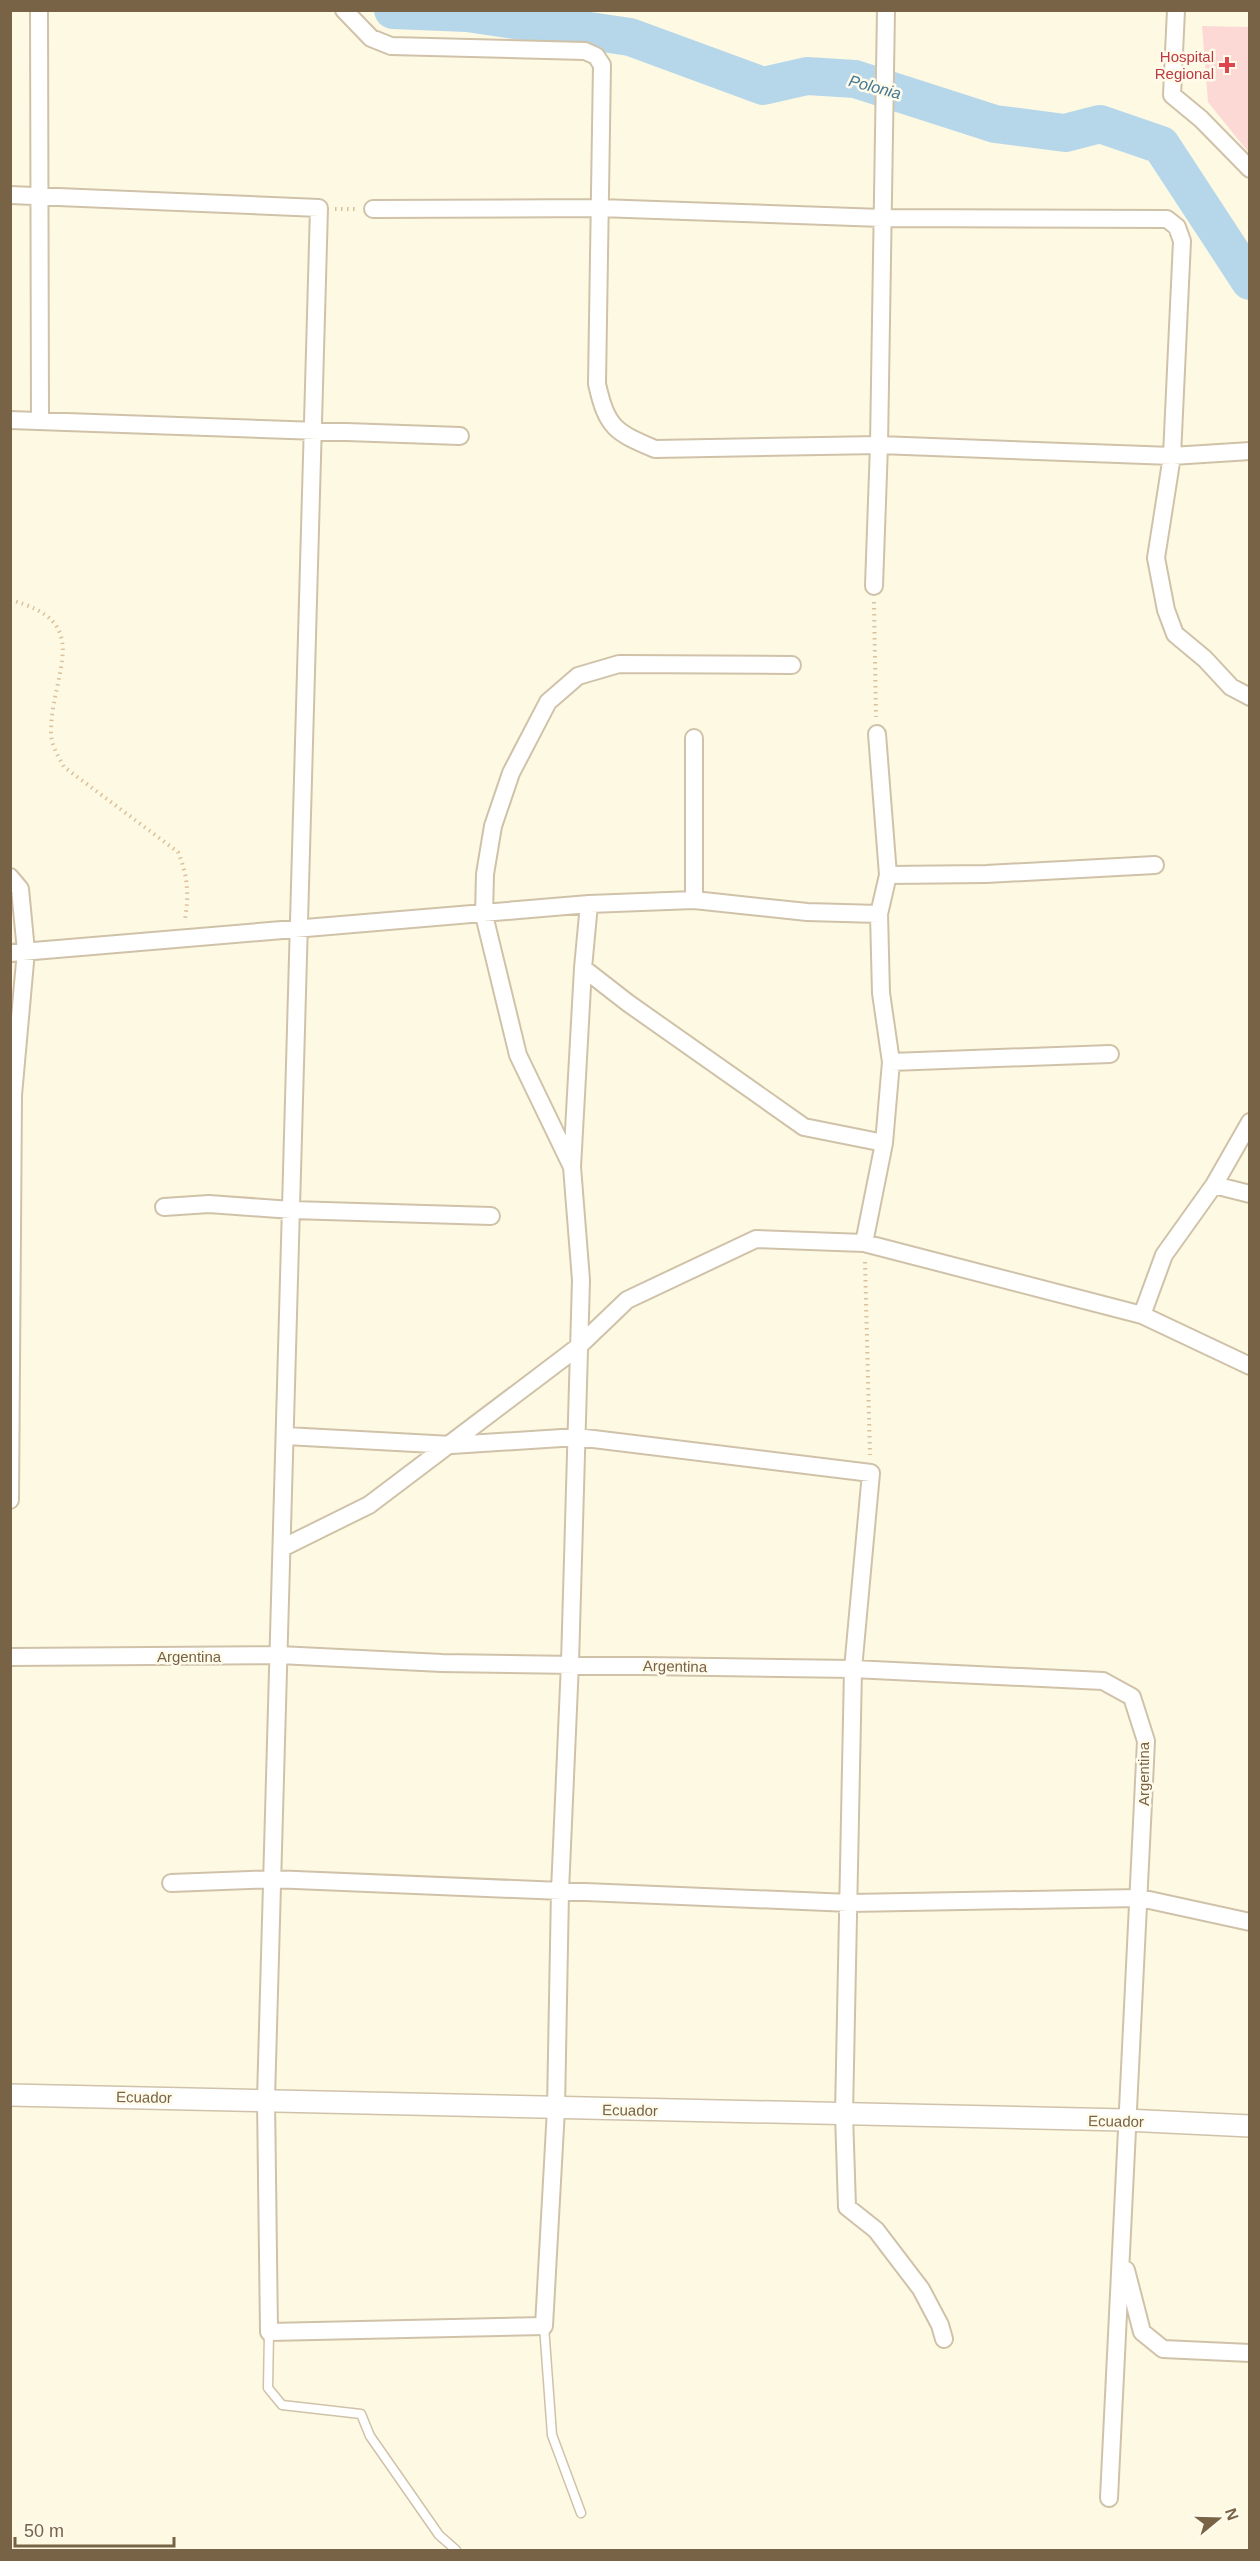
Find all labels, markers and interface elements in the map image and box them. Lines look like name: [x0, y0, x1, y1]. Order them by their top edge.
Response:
place label: Hospital Regional: [1155, 48, 1214, 82]
marker: Hospital Regional: [1218, 56, 1236, 74]
water label: Polonia: [847, 72, 903, 102]
street label: Argentina: [157, 1648, 222, 1665]
street label: Argentina: [643, 1657, 708, 1675]
street label: Argentina: [1135, 1741, 1152, 1806]
street label: Ecuador: [116, 2088, 172, 2106]
street label: Ecuador: [602, 2101, 658, 2119]
street label: Ecuador: [1088, 2112, 1144, 2130]
north arrow: [1188, 2489, 1248, 2549]
text: N: [1222, 2506, 1242, 2523]
scale bar: [15, 2510, 174, 2548]
text: 50 m: [24, 2521, 64, 2541]

